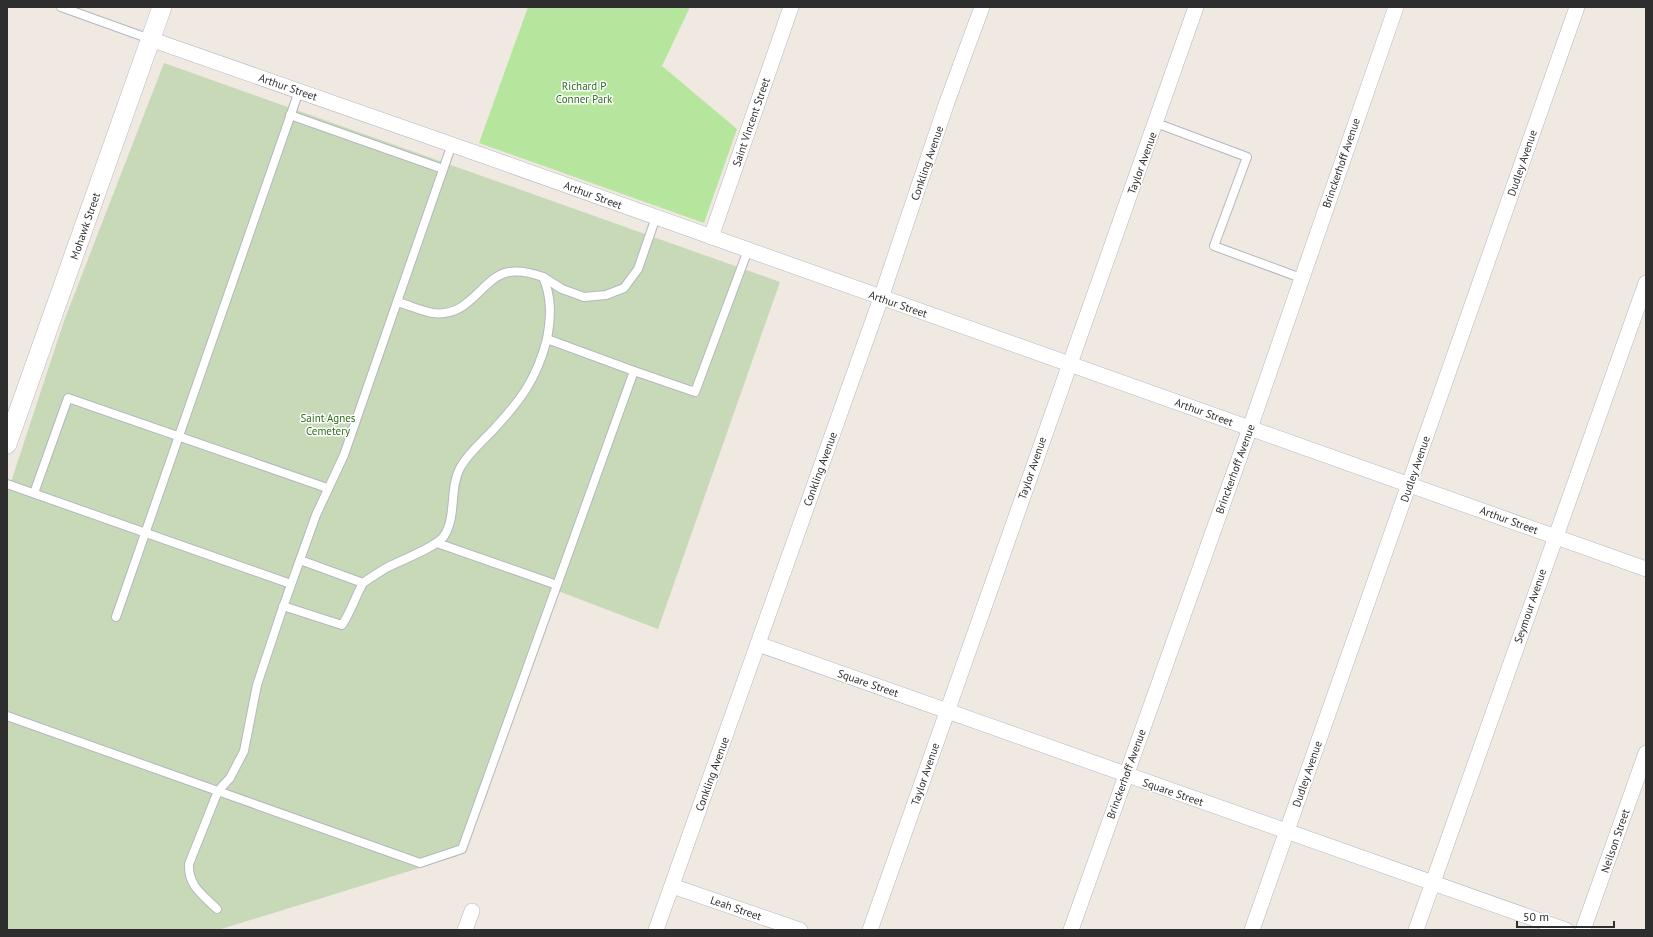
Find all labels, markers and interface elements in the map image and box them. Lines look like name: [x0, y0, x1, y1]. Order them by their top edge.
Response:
street label: Arthur Street: [257, 70, 319, 104]
street label: Saint Vincent Street: [729, 76, 773, 168]
park label: Richard P Conner Park: [556, 79, 613, 106]
street label: Brinckerhoff Avenue: [1319, 116, 1363, 210]
street label: Conkling Avenue: [908, 123, 946, 202]
street label: Dudley Avenue: [1504, 128, 1540, 198]
street label: Taylor Avenue: [1124, 130, 1160, 196]
street label: Arthur Street: [562, 178, 624, 212]
street label: Mohawk Street: [67, 190, 103, 261]
street label: Arthur Street: [867, 287, 929, 321]
street label: Arthur Street: [1173, 395, 1235, 429]
park label: Saint Agnes Cemetery: [300, 411, 356, 438]
street label: Brinckerhoff Avenue: [1212, 422, 1258, 516]
street label: Conkling Avenue: [800, 430, 840, 508]
street label: Taylor Avenue: [1015, 434, 1049, 501]
street label: Dudley Avenue: [1397, 434, 1433, 504]
street label: Arthur Street: [1478, 503, 1540, 537]
street label: Seymour Avenue: [1511, 567, 1549, 645]
street label: Square Street: [836, 666, 901, 700]
street label: Brinckerhoff Avenue: [1103, 727, 1149, 821]
street label: Conkling Avenue: [692, 735, 732, 813]
street label: Dudley Avenue: [1289, 739, 1325, 809]
street label: Taylor Avenue: [908, 740, 942, 807]
street label: Square Street: [1141, 775, 1206, 809]
street label: Neilson Street: [1598, 807, 1633, 875]
street label: Leah Street: [709, 893, 764, 923]
scale bar: [1517, 903, 1614, 929]
text: 50 m: [1523, 909, 1549, 924]

